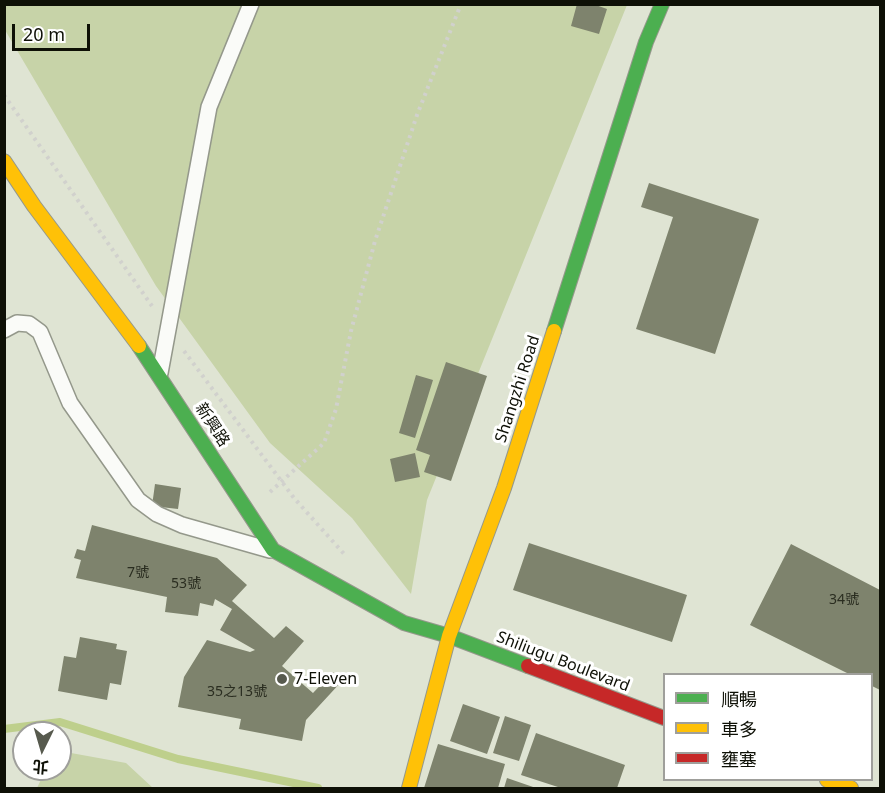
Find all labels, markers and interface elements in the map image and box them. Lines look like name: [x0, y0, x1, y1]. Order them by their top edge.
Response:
scale bar: [15, 12, 93, 50]
text: 20 m: [23, 22, 65, 46]
street label: Shangzhi Road: [492, 333, 544, 445]
street label: 新興路: [191, 400, 233, 450]
house number: 7號: [127, 565, 149, 581]
house number: 53號: [171, 576, 201, 592]
house number: 34號: [829, 592, 859, 608]
street label: Shiliugu Boulevard: [494, 628, 632, 696]
place label: 7-Eleven: [294, 669, 357, 689]
marker: 7-Eleven: [275, 672, 289, 686]
legend: [663, 673, 873, 781]
house number: 35之13號: [207, 684, 267, 700]
text: 順暢: [721, 687, 757, 711]
text: 車多: [721, 717, 757, 741]
north arrow: [12, 721, 72, 781]
text: 壅塞: [721, 747, 757, 771]
text: 北: [32, 755, 50, 779]

